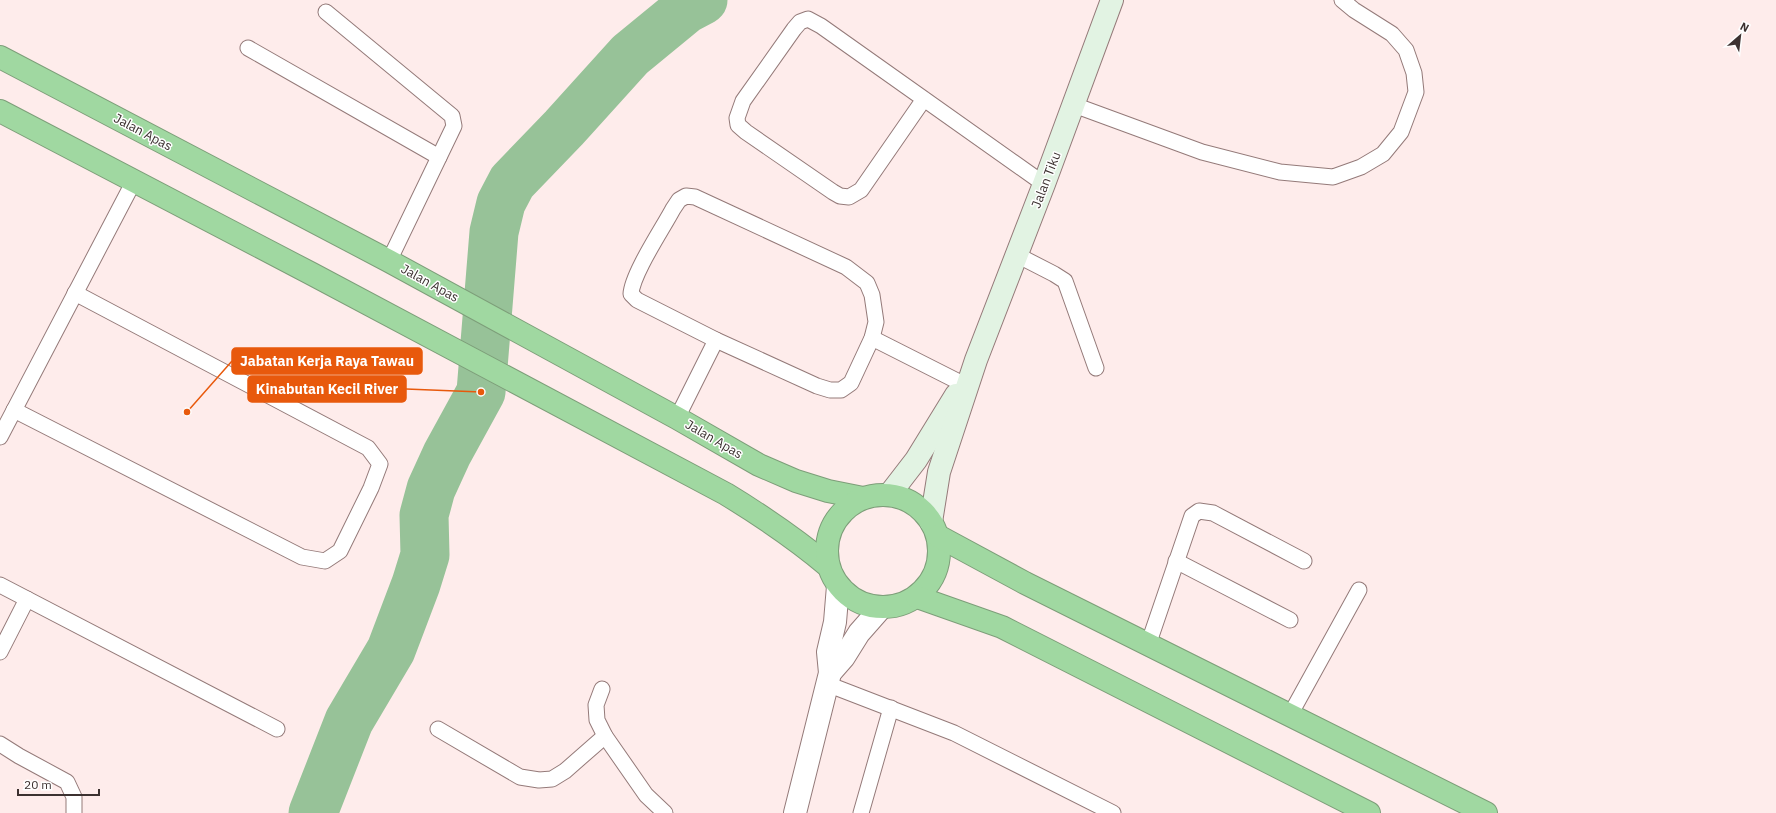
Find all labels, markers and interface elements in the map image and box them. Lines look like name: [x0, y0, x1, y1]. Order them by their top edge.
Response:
north arrow: [1720, 16, 1760, 56]
text: N: [1738, 19, 1752, 35]
street label: Jalan Apas: [111, 110, 175, 154]
street label: Jalan Tiku: [1027, 149, 1065, 211]
street label: Jalan Apas: [398, 260, 462, 306]
callout: Jabatan Kerja Raya Tawau: [232, 348, 422, 374]
text: Jabatan Kerja Raya Tawau: [240, 352, 414, 370]
callout: Kinabutan Kecil River: [248, 376, 406, 402]
text: Kinabutan Kecil River: [256, 380, 399, 398]
street label: Jalan Apas: [682, 416, 746, 462]
scale bar: [18, 771, 99, 797]
text: 20 m: [24, 777, 52, 792]

